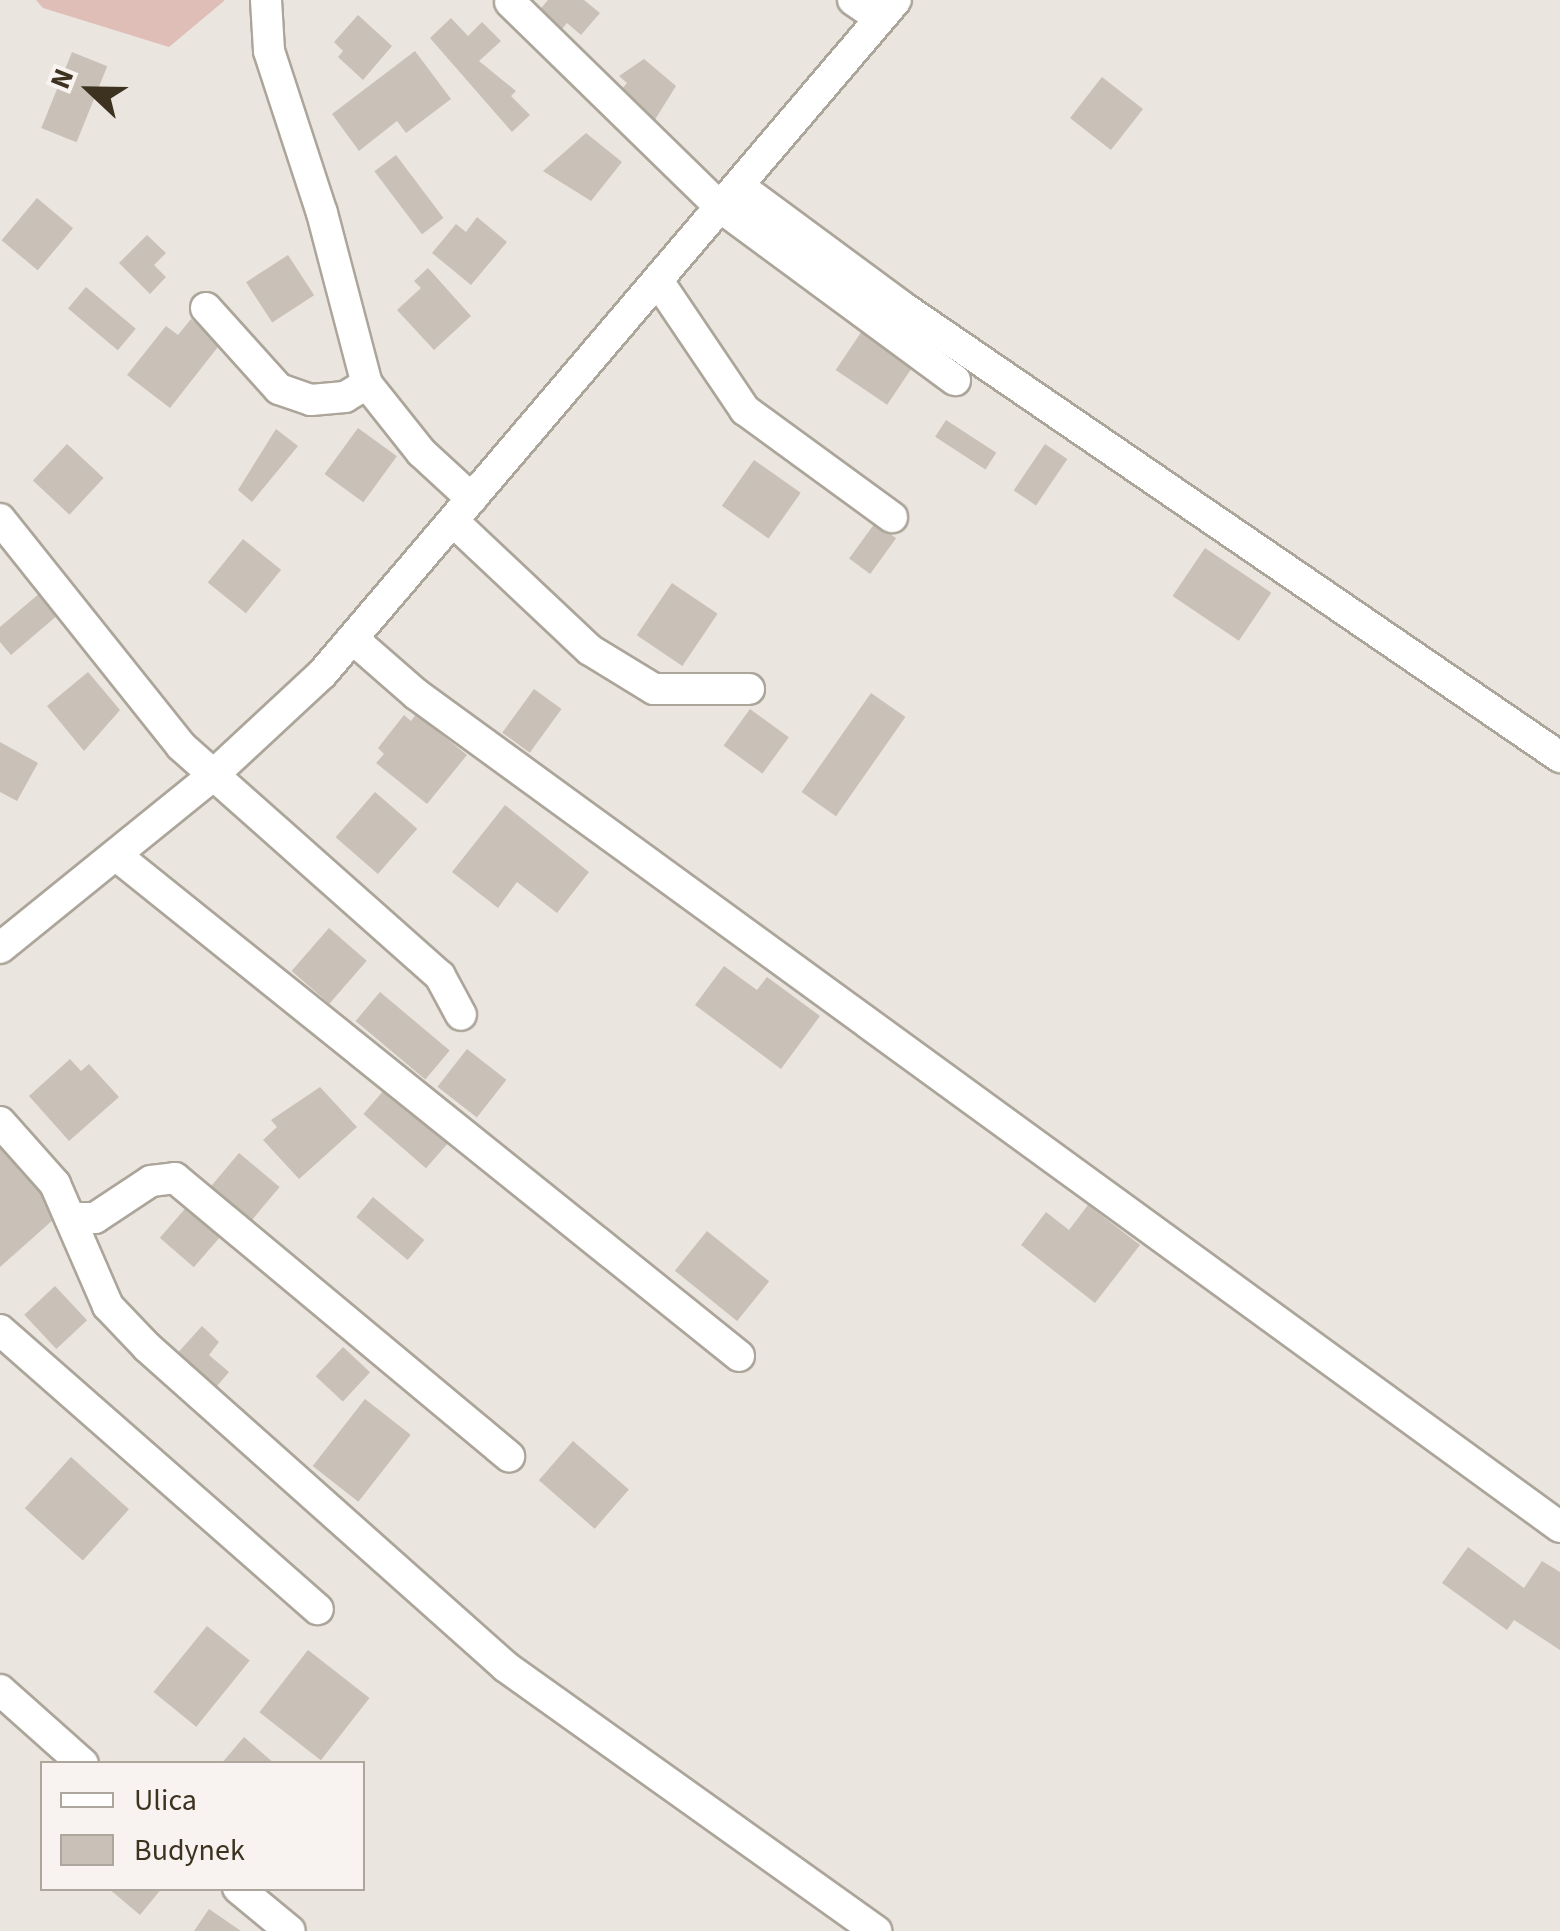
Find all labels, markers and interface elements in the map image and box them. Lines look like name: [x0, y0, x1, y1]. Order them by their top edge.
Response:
north arrow: [40, 40, 140, 140]
text: N: [40, 63, 84, 95]
legend: [40, 1761, 365, 1891]
text: Ulica: [134, 1779, 197, 1822]
text: Budynek: [134, 1829, 245, 1872]

